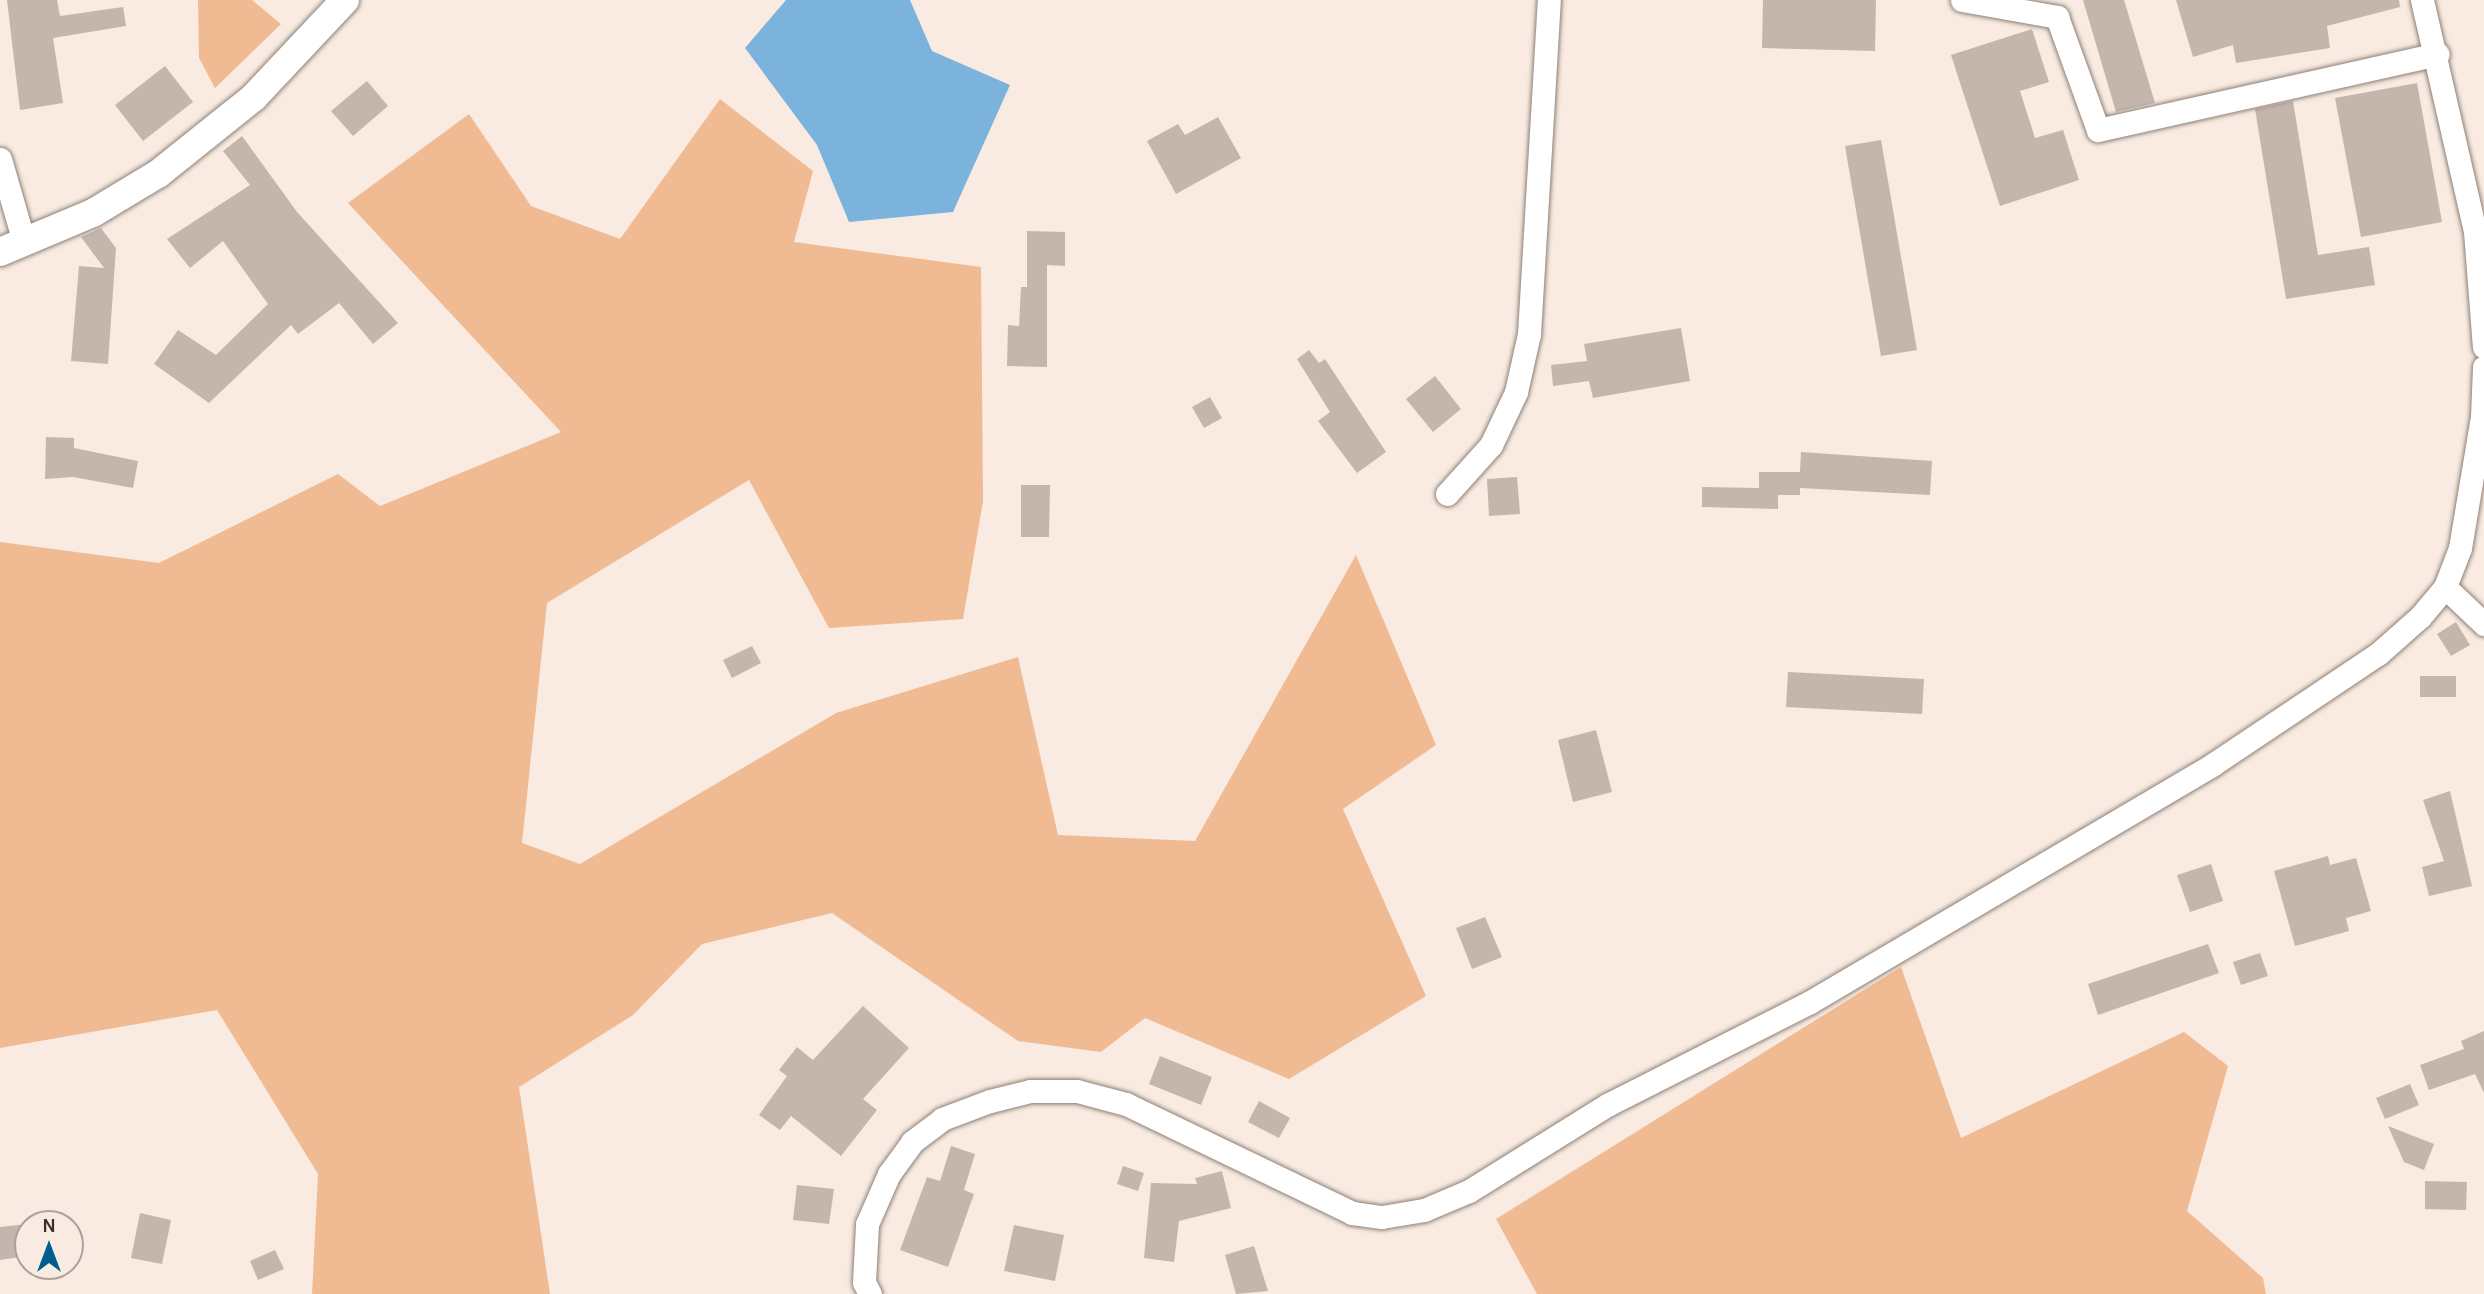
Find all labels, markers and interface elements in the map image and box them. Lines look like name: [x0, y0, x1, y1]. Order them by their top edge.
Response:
north arrow: [14, 1210, 84, 1280]
text: N: [42, 1215, 56, 1237]

